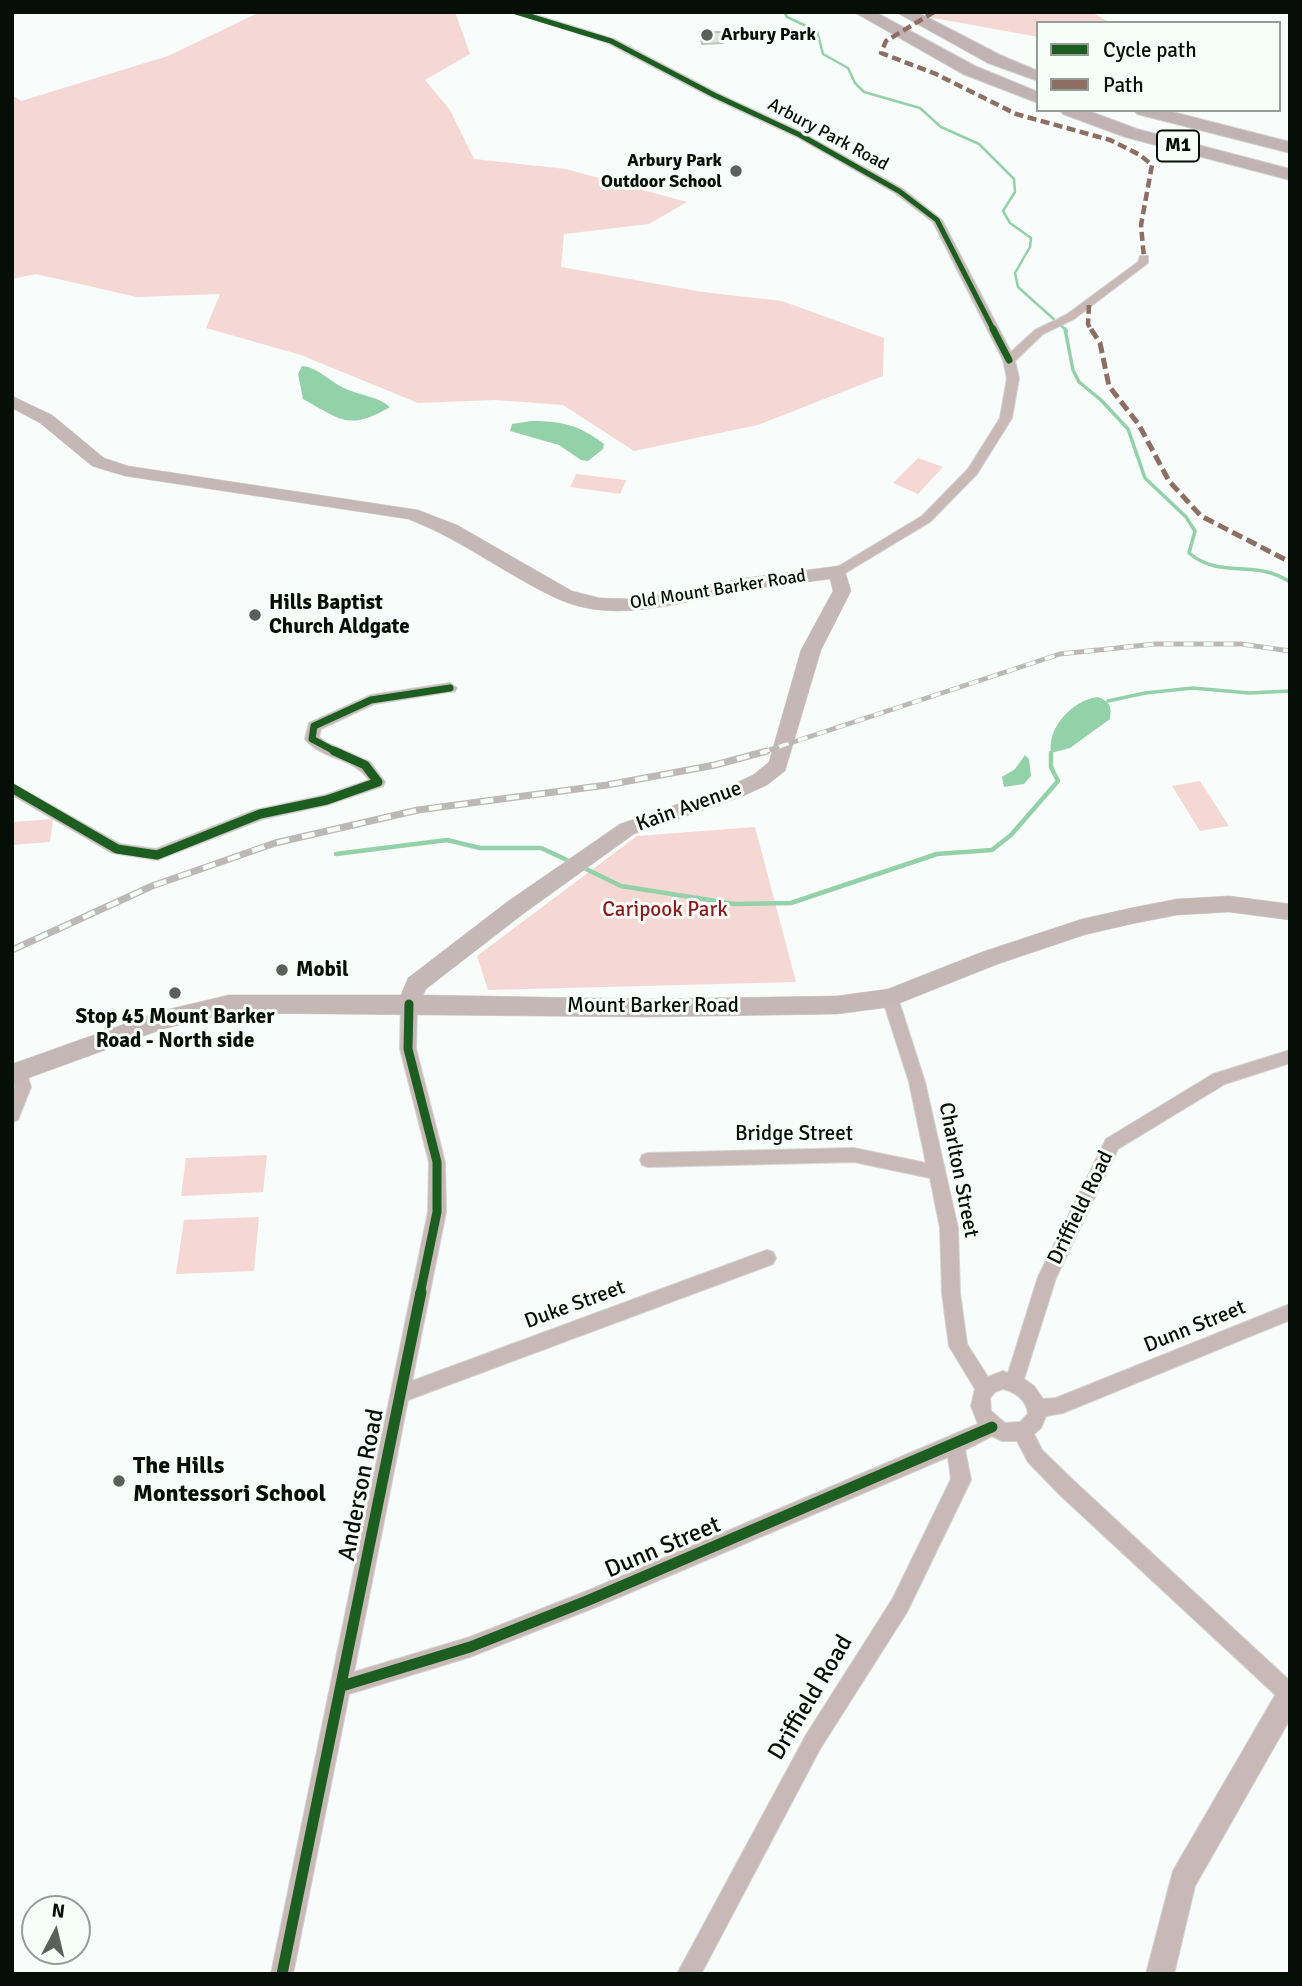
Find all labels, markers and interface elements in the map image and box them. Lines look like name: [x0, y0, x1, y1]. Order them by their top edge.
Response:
legend: [1036, 21, 1281, 112]
place label: Arbury Park: [721, 24, 816, 46]
marker: Arbury Park: [699, 27, 715, 43]
text: Cycle path: [1103, 37, 1197, 63]
text: Path: [1103, 72, 1144, 98]
street label: Arbury Park Road: [764, 94, 892, 176]
road number: M1: [1157, 130, 1199, 162]
place label: Arbury Park Outdoor School: [601, 150, 722, 192]
marker: Arbury Park Outdoor School: [728, 163, 744, 179]
street label: Old Mount Barker Road: [629, 565, 807, 615]
place label: Hills Baptist Church Aldgate: [269, 590, 410, 640]
marker: Hills Baptist Church Aldgate: [247, 607, 263, 623]
street label: Kain Avenue: [633, 776, 745, 838]
park label: Caripook Park: [602, 897, 728, 923]
place label: Mobil: [296, 957, 349, 983]
marker: Mobil: [274, 962, 290, 978]
marker: Stop 45 Mount Barker Road - North side: [167, 985, 183, 1001]
street label: Mount Barker Road: [567, 993, 739, 1019]
place label: Stop 45 Mount Barker Road - North side: [76, 1004, 274, 1054]
street label: Charlton Street: [933, 1100, 983, 1240]
street label: Bridge Street: [735, 1121, 853, 1147]
street label: Driffield Road: [1043, 1147, 1119, 1269]
street label: Duke Street: [521, 1275, 629, 1335]
street label: Dunn Street: [1141, 1295, 1249, 1359]
street label: Anderson Road: [333, 1407, 391, 1563]
place label: The Hills Montessori School: [133, 1453, 326, 1509]
marker: The Hills Montessori School: [111, 1473, 127, 1489]
street label: Dunn Street: [601, 1511, 725, 1585]
street label: Driffield Road: [762, 1630, 860, 1766]
north arrow: [21, 1895, 91, 1965]
text: N: [50, 1898, 66, 1924]

